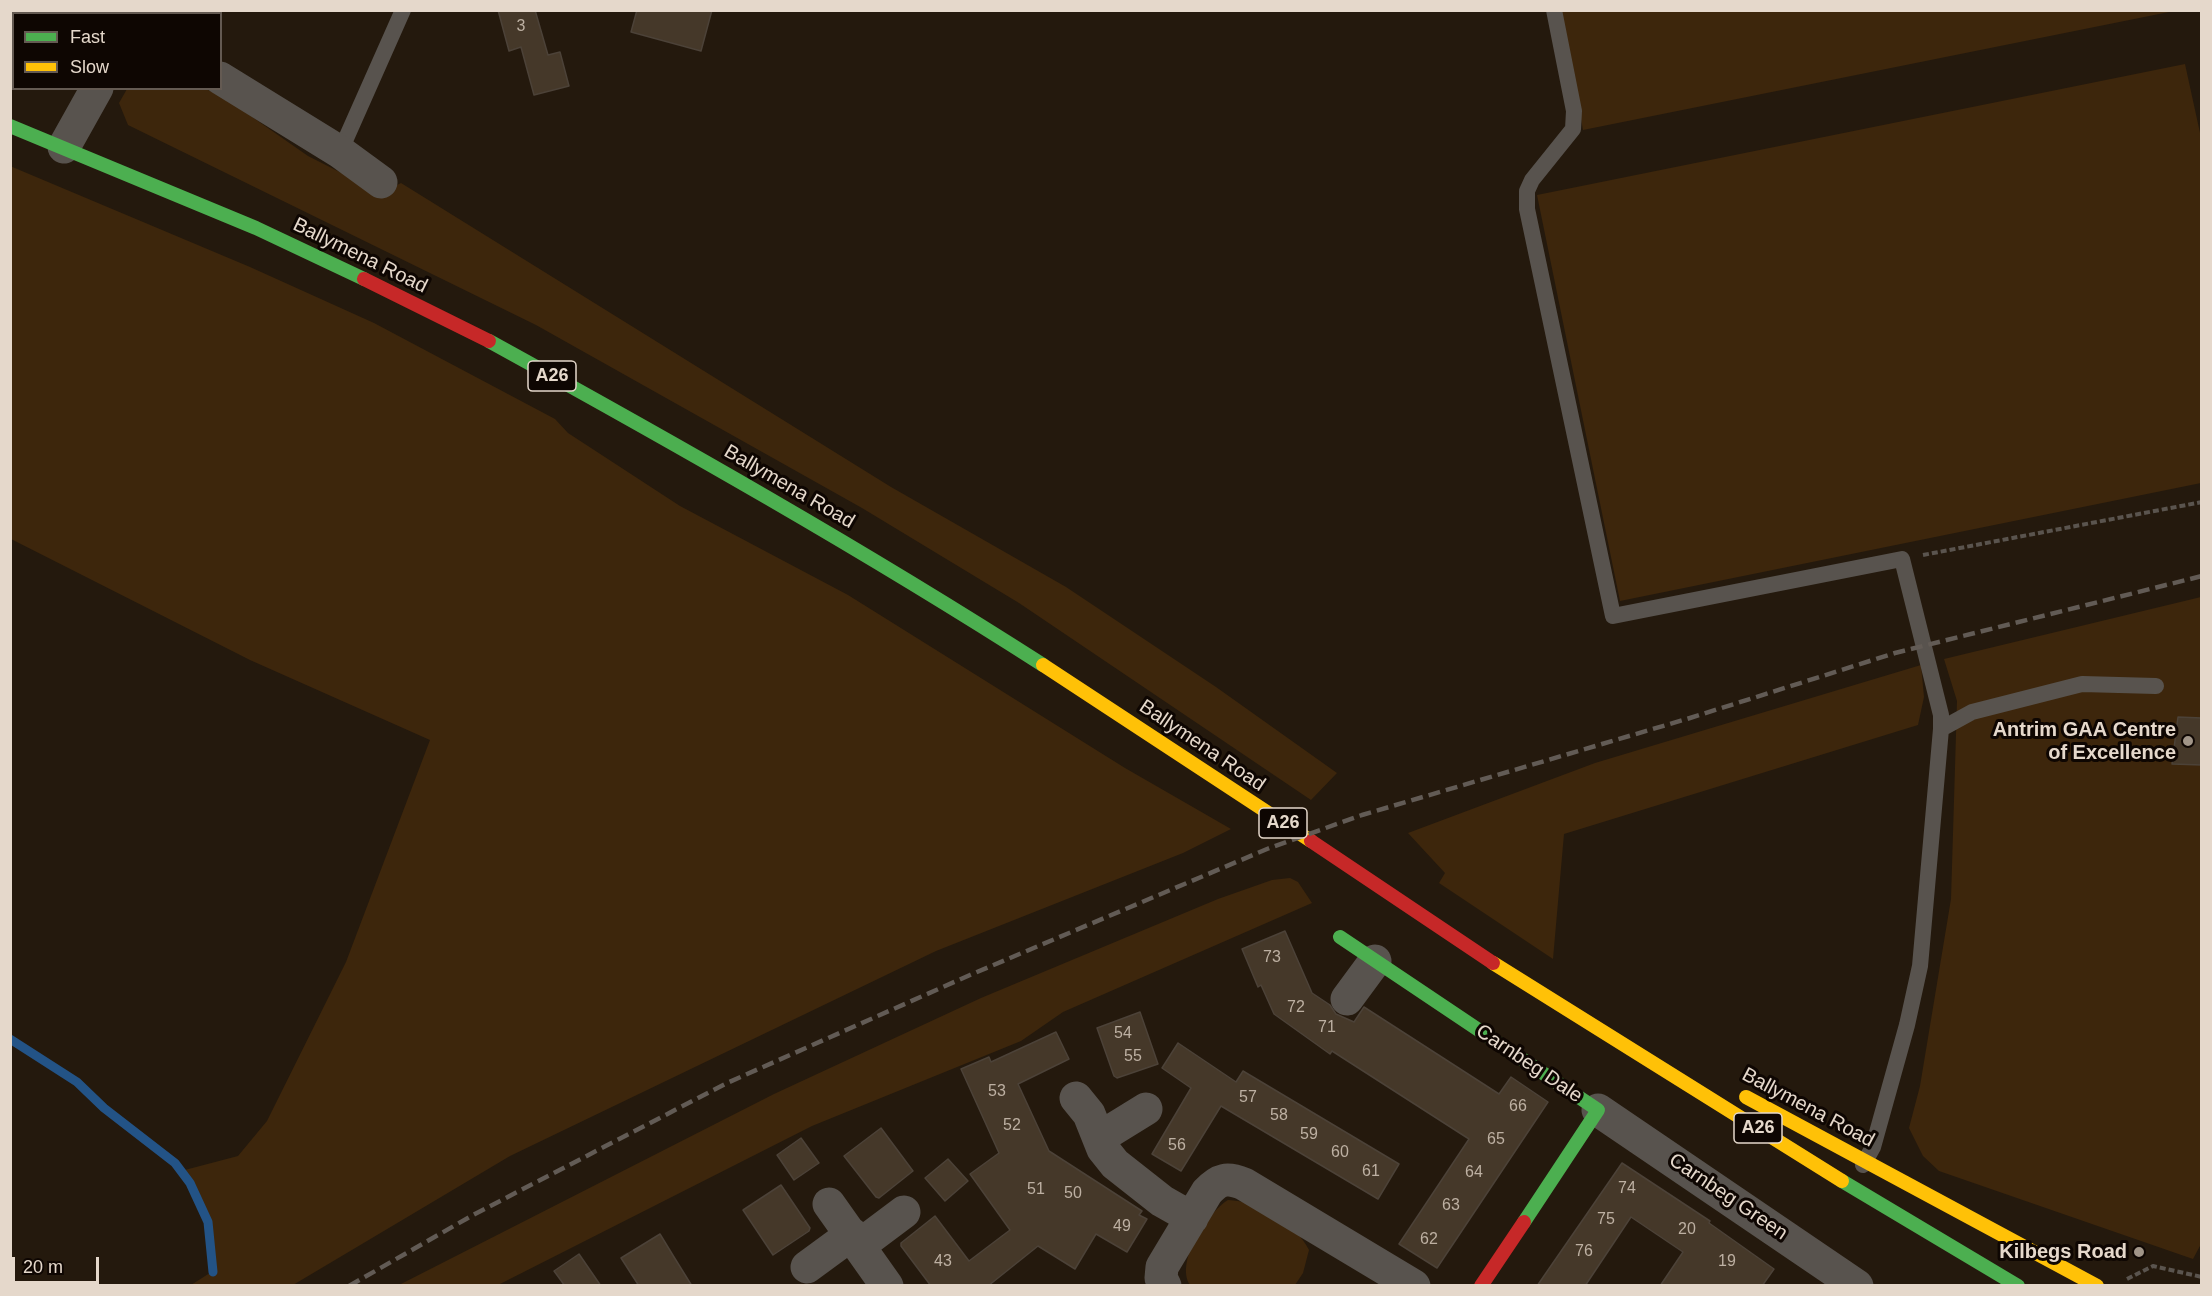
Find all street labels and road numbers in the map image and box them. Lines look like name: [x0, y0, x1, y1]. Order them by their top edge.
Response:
street label: Ballymena Road: [289, 213, 431, 299]
road number: A26: [528, 361, 576, 391]
street label: Ballymena Road: [719, 440, 859, 534]
street label: Ballymena Road: [1134, 695, 1270, 797]
road number: A26: [1259, 808, 1307, 838]
street label: Carnbeg Dale: [1471, 1020, 1587, 1108]
street label: Ballymena Road: [1738, 1063, 1878, 1153]
road number: A26: [1734, 1113, 1782, 1143]
street label: Carnbeg Green: [1664, 1149, 1792, 1245]

